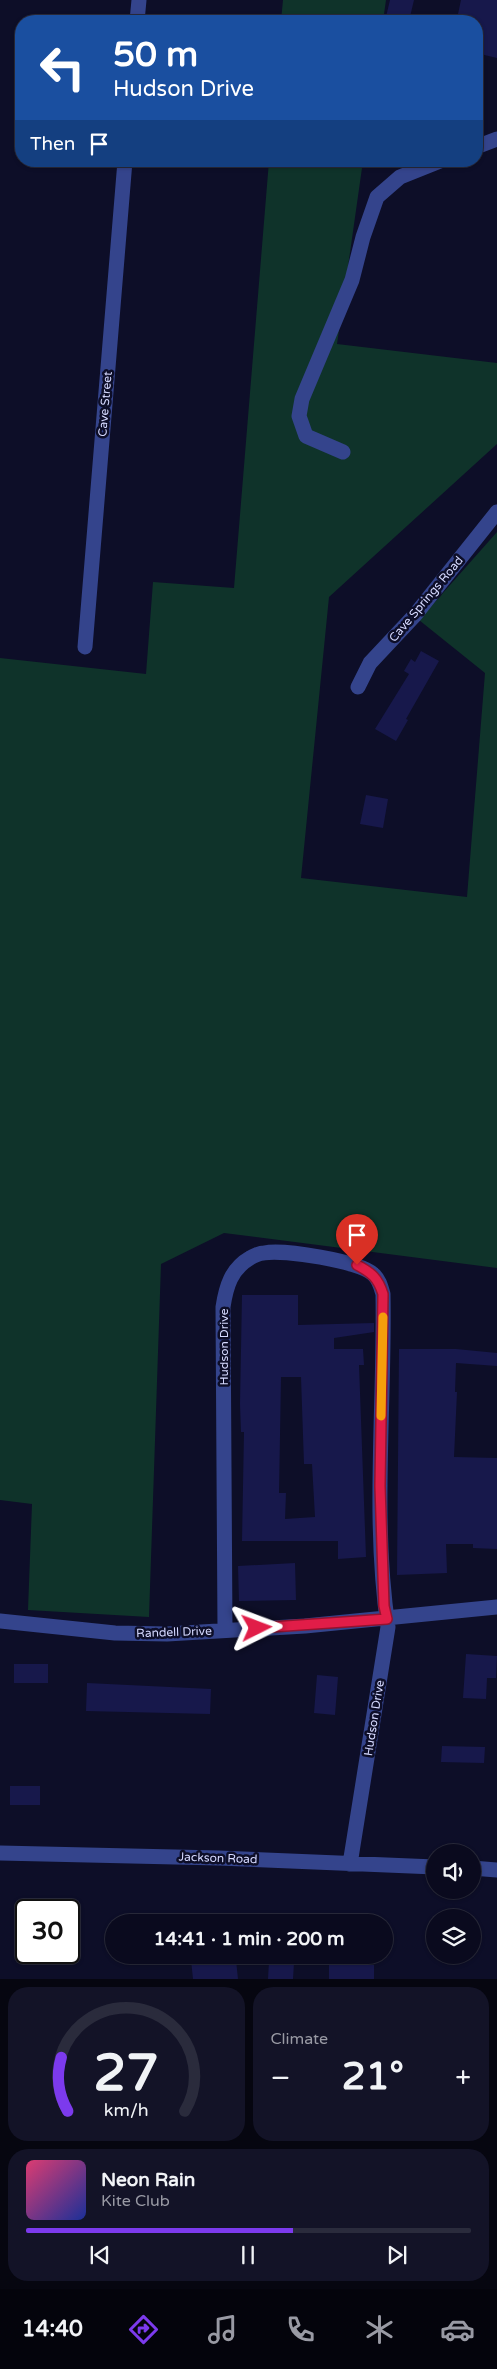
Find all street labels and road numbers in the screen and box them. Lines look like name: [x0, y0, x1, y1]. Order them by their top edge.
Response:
street label: Cave Street: [95, 370, 115, 437]
street label: Cave Springs Road: [386, 553, 466, 645]
street label: Hudson Drive: [217, 1308, 231, 1385]
street label: Randell Drive: [136, 1624, 212, 1640]
street label: Hudson Drive: [361, 1679, 387, 1757]
street label: Jackson Road: [178, 1850, 258, 1866]

